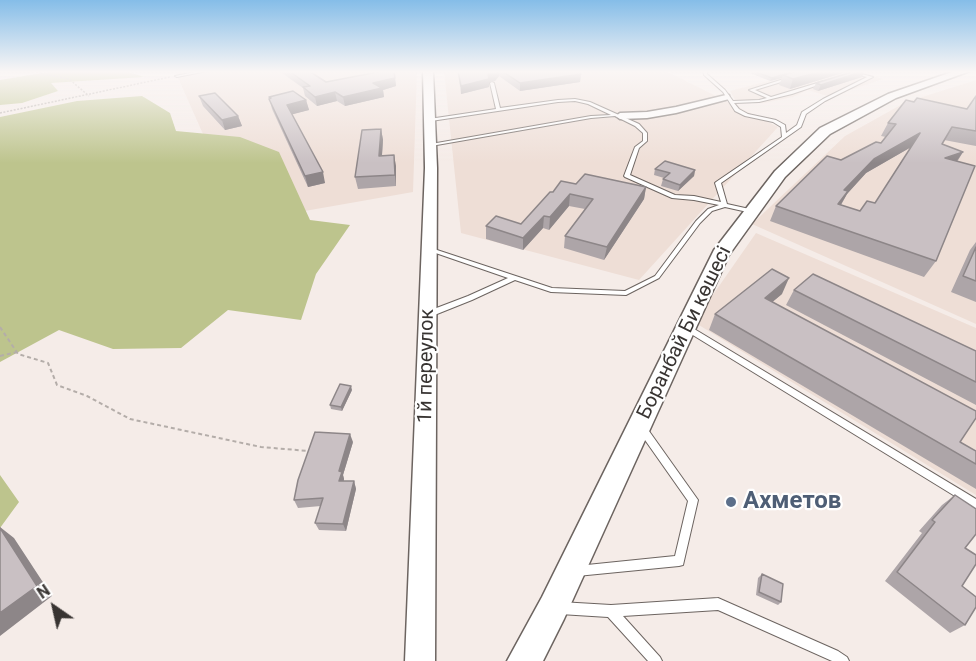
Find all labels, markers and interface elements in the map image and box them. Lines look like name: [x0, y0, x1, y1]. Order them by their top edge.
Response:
street label: Боранбай Би көшесі: [633, 243, 737, 423]
street label: 1й переулок: [414, 309, 440, 423]
place label: Ахметов: [743, 488, 841, 516]
marker: Ахметов: [724, 495, 738, 509]
north arrow: [24, 577, 84, 637]
text: N: [34, 581, 54, 603]

